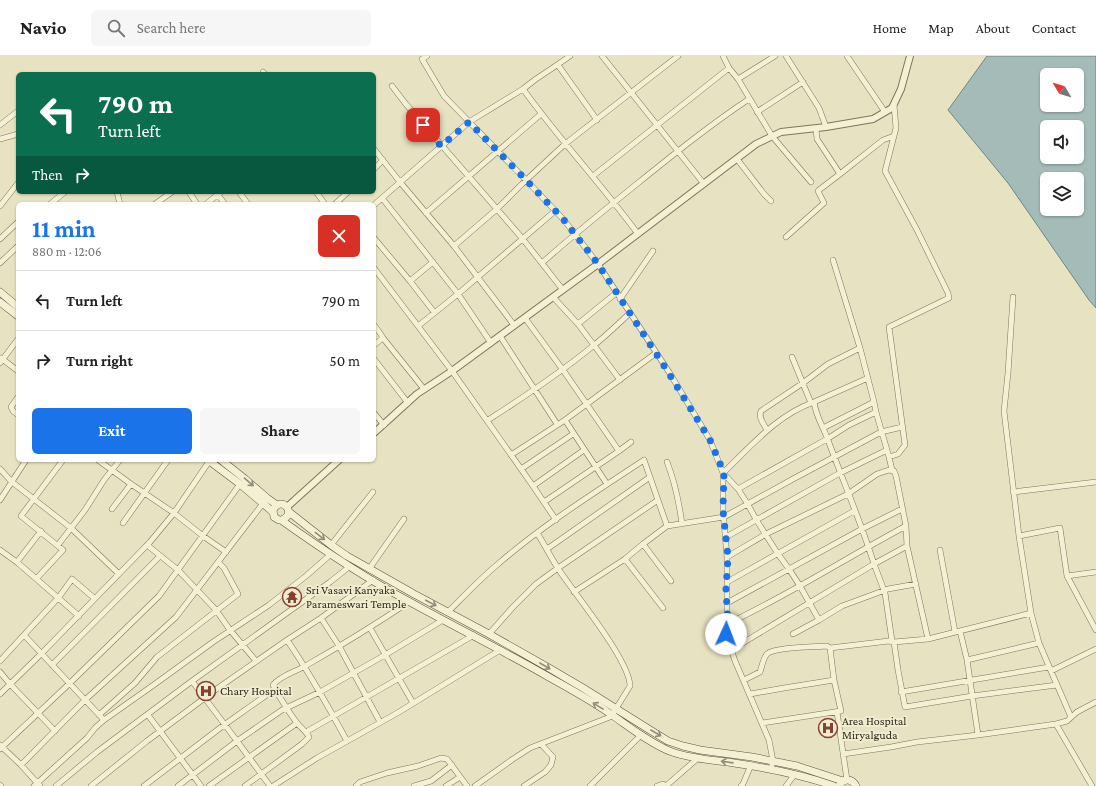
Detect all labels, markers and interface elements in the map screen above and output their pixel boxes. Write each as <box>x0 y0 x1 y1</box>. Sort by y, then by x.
search box <box>91 10 371 46</box>
text: Navio <box>20 17 67 38</box>
icon: search <box>105 17 127 39</box>
text: Search here <box>137 20 206 36</box>
text: Home <box>873 20 906 36</box>
text: Map <box>928 20 954 36</box>
text: About <box>976 20 1010 36</box>
text: Contact <box>1032 20 1076 36</box>
north arrow <box>1040 68 1084 112</box>
map controls <box>1040 68 1084 216</box>
icon: left <box>32 88 84 140</box>
text: 790 m <box>98 88 173 119</box>
pin <box>406 108 440 142</box>
icon: arrive <box>412 114 434 136</box>
button: sound <box>1040 120 1084 164</box>
text: Turn left <box>98 121 161 141</box>
icon: right <box>71 164 93 186</box>
text: Then <box>32 167 63 183</box>
button: layers <box>1040 172 1084 216</box>
text: 11 min <box>32 215 96 242</box>
button: close <box>318 215 360 257</box>
text: 880 m · 12:06 <box>32 244 102 259</box>
icon: left <box>32 290 54 312</box>
text: Turn left <box>66 293 122 309</box>
text: 790 m <box>322 293 360 309</box>
icon: right <box>32 350 54 372</box>
text: Turn right <box>66 353 133 369</box>
text: 50 m <box>330 353 360 369</box>
button: Exit <box>32 408 192 454</box>
button: Share <box>200 408 360 454</box>
one-way arrow <box>244 478 254 487</box>
one-way arrow <box>314 532 325 540</box>
place label: Sri Vasavi Kanyaka Parameswari Temple <box>306 583 406 611</box>
temple icon: Sri Vasavi Kanyaka Parameswari Temple <box>281 586 303 608</box>
one-way arrow <box>424 600 436 608</box>
position arrow <box>705 613 747 655</box>
one-way arrow <box>539 662 551 670</box>
hospital icon: Chary Hospital <box>195 680 217 702</box>
place label: Chary Hospital <box>220 684 292 698</box>
one-way arrow <box>592 701 604 709</box>
place label: Area Hospital Miryalguda <box>842 714 907 742</box>
hospital icon: Area Hospital Miryalguda <box>817 717 839 739</box>
one-way arrow <box>650 730 662 738</box>
one-way arrow <box>721 758 734 766</box>

